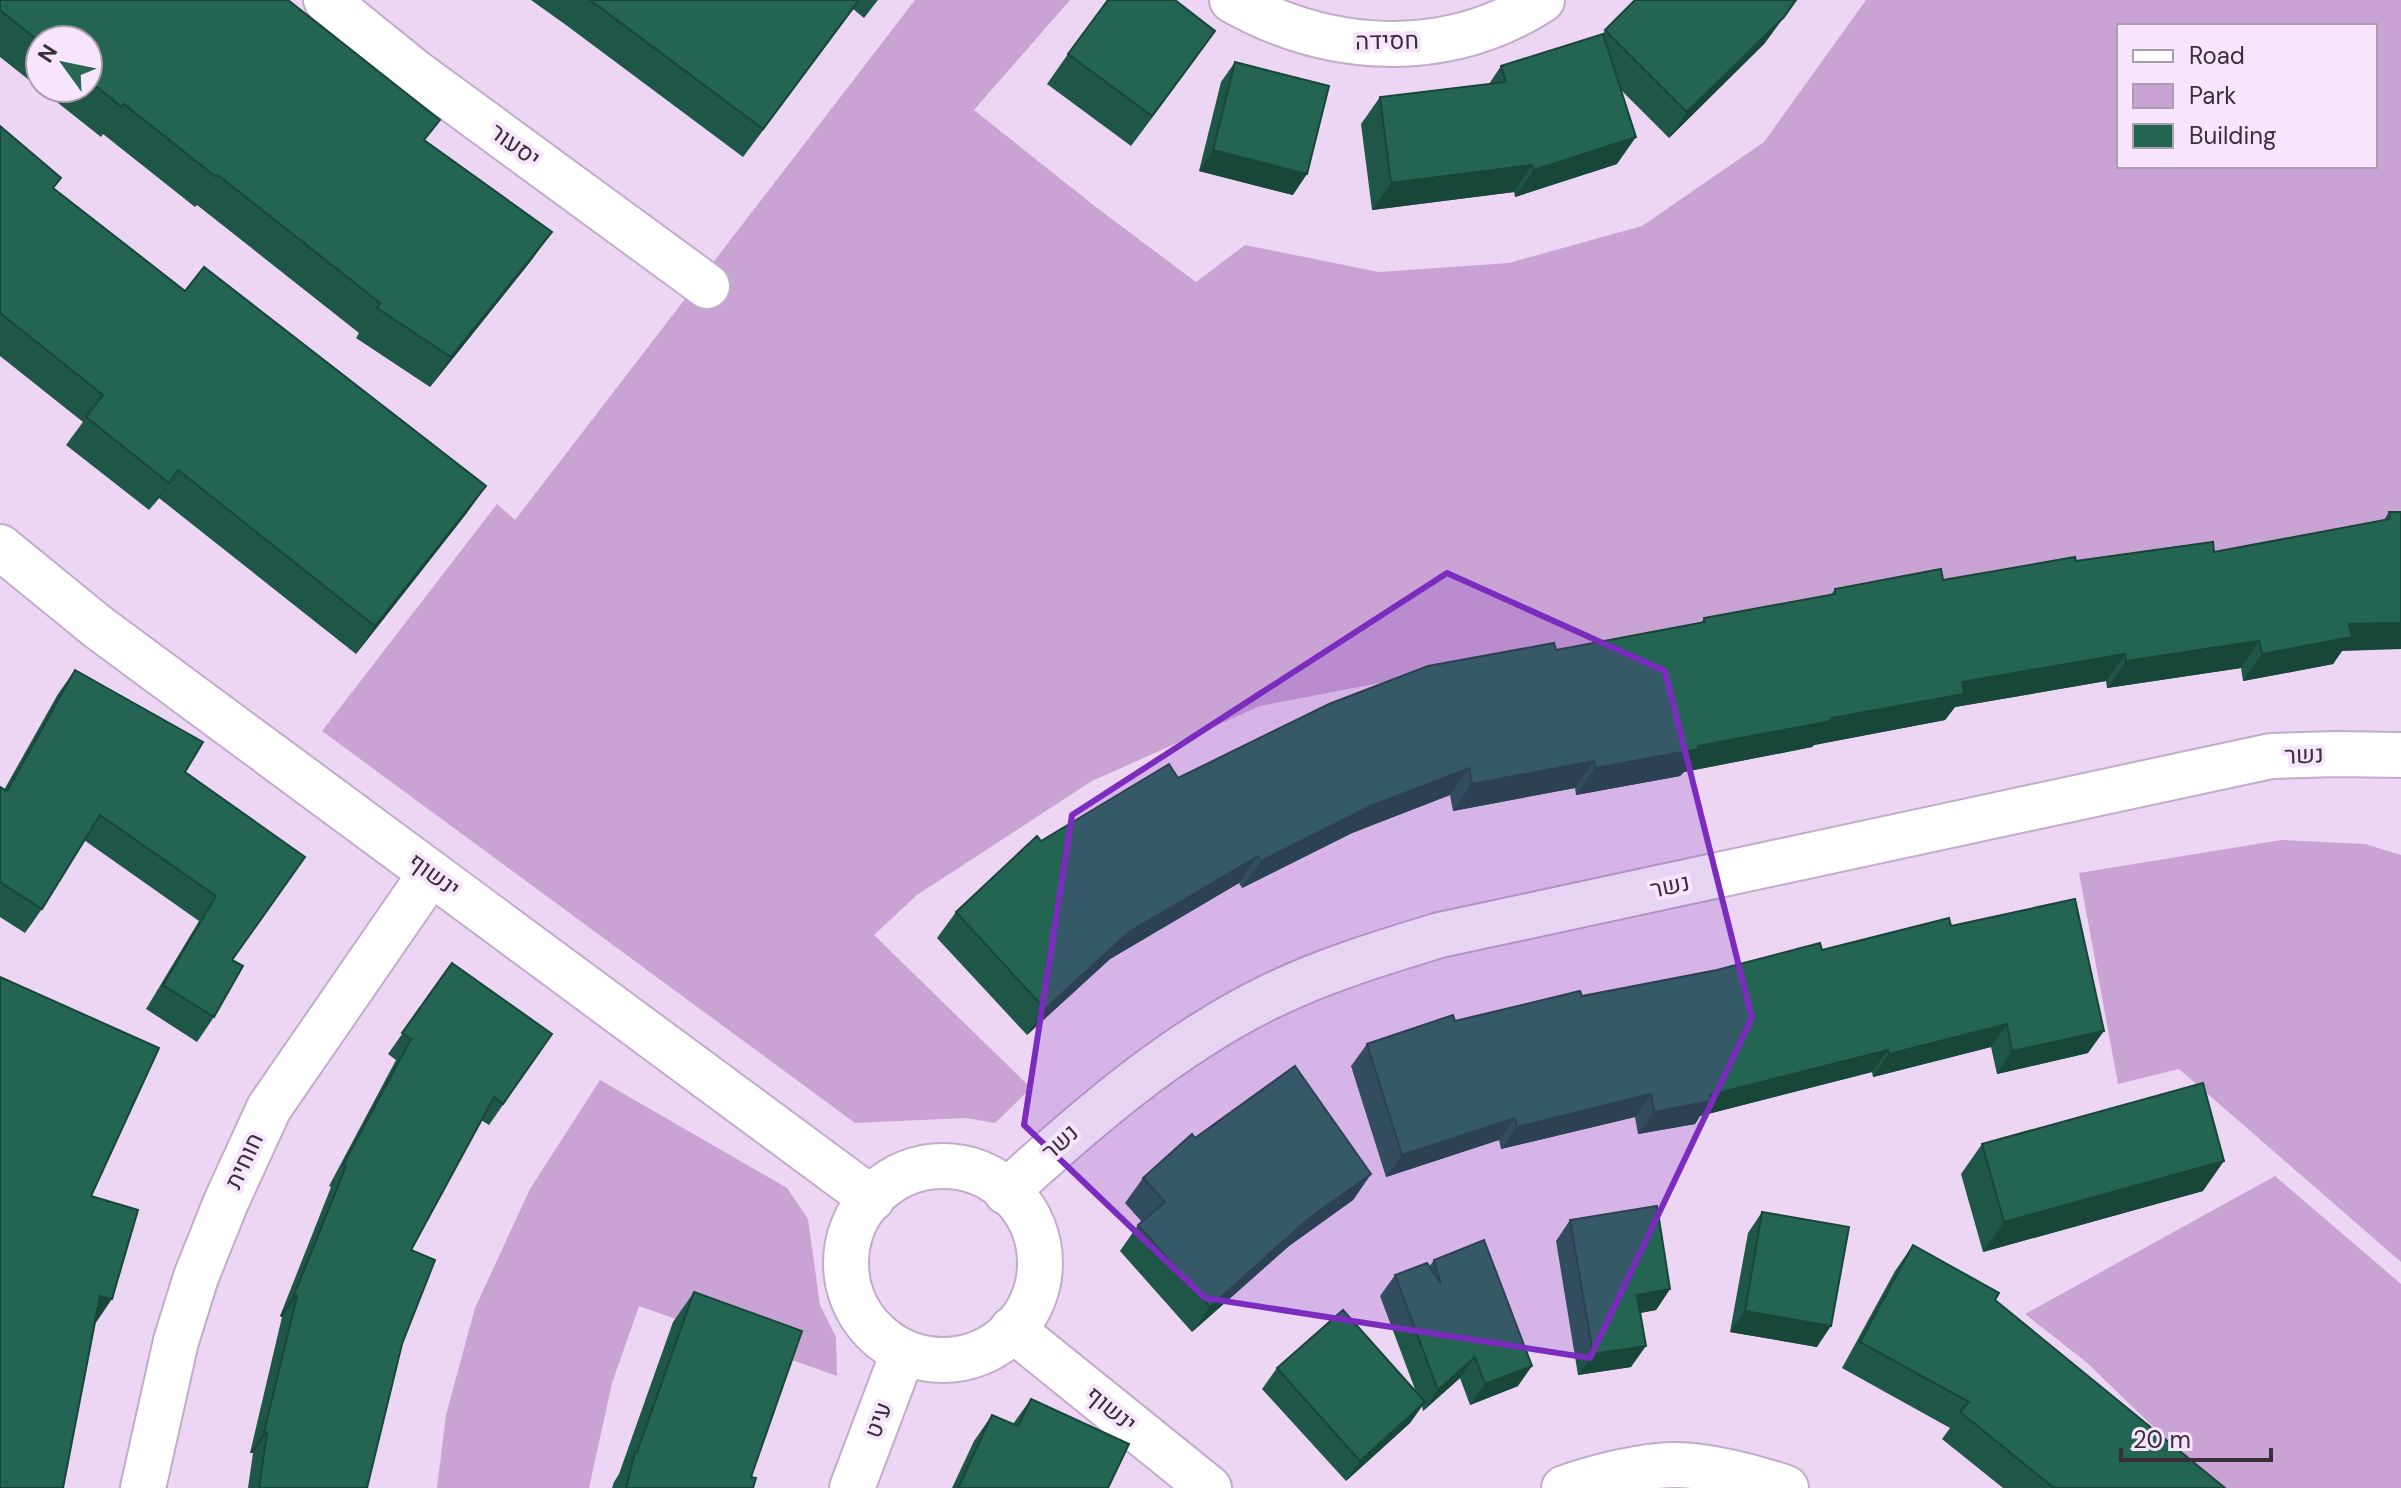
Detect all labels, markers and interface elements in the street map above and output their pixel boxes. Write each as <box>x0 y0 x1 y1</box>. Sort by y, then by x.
north arrow <box>24 24 104 104</box>
street label: חסידה <box>1355 24 1419 57</box>
legend <box>2117 24 2377 168</box>
text: N <box>31 39 64 68</box>
text: Road <box>2189 40 2245 71</box>
text: Park <box>2189 80 2236 111</box>
street label: יסעור <box>484 116 547 173</box>
text: Building <box>2189 120 2276 151</box>
street label: נשר <box>2284 738 2324 771</box>
street label: ינשוף <box>402 846 466 904</box>
street label: נשר <box>1647 866 1692 905</box>
street label: נשר <box>1035 1117 1085 1166</box>
street label: חוחית <box>217 1128 270 1194</box>
street label: ינשוף <box>1080 1379 1143 1438</box>
street label: עיט <box>857 1397 898 1442</box>
scale bar <box>2121 1412 2271 1462</box>
text: 20 m <box>2133 1424 2191 1455</box>

